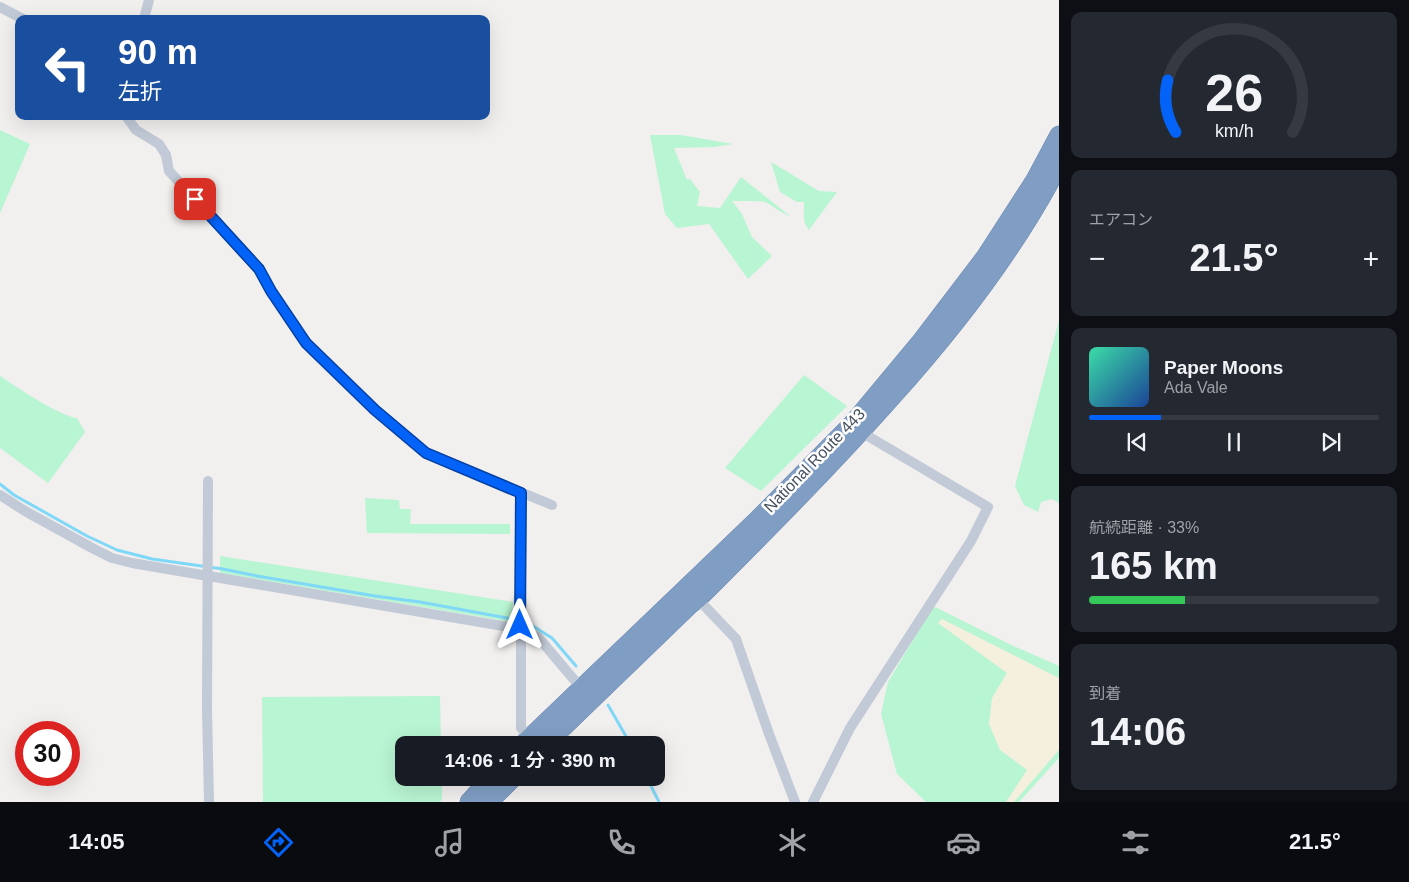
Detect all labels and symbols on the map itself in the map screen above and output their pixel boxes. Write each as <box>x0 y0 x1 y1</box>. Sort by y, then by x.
pin <box>174 178 216 220</box>
street label: National Route 443 <box>761 405 868 516</box>
position arrow <box>493 598 545 650</box>
speed limit sign: 30 <box>15 721 80 786</box>

